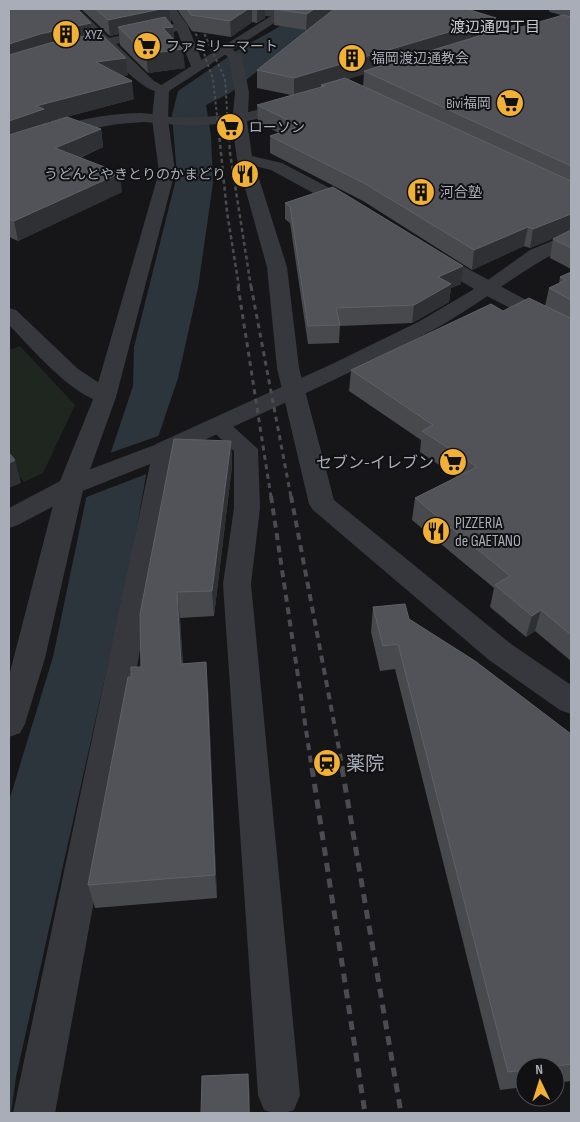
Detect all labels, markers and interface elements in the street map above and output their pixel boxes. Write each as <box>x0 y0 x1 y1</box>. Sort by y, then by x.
district label: 渡辺通四丁目 <box>450 18 540 37</box>
building icon: XYZ <box>51 19 81 49</box>
place label: XYZ <box>84 26 103 43</box>
supermarket icon: ファミリーマート <box>132 31 162 61</box>
place label: ファミリーマート <box>166 38 278 55</box>
building icon: 福岡渡辺通教会 <box>337 43 367 73</box>
place label: 福岡渡辺通教会 <box>371 50 469 67</box>
supermarket icon: Bivi福岡 <box>495 88 525 118</box>
place label: Bivi福岡 <box>446 95 491 112</box>
supermarket icon: ローソン <box>215 112 245 142</box>
place label: ローソン <box>249 119 305 136</box>
restaurant icon: うどんとやきとりのかまどり <box>230 159 260 189</box>
place label: うどんとやきとりのかまどり <box>44 166 226 183</box>
building icon: 河合塾 <box>406 177 436 207</box>
place label: 河合塾 <box>440 184 482 201</box>
supermarket icon: セブン-イレブン <box>438 447 468 477</box>
place label: セブン-イレブン <box>316 454 434 473</box>
place label: PIZZERIA de GAETANO <box>455 514 521 551</box>
restaurant icon: PIZZERIA de GAETANO <box>421 516 451 546</box>
station icon: 薬院 <box>312 748 342 778</box>
place label: 薬院 <box>346 753 384 776</box>
north arrow <box>515 1057 565 1107</box>
text: N <box>535 1061 543 1078</box>

